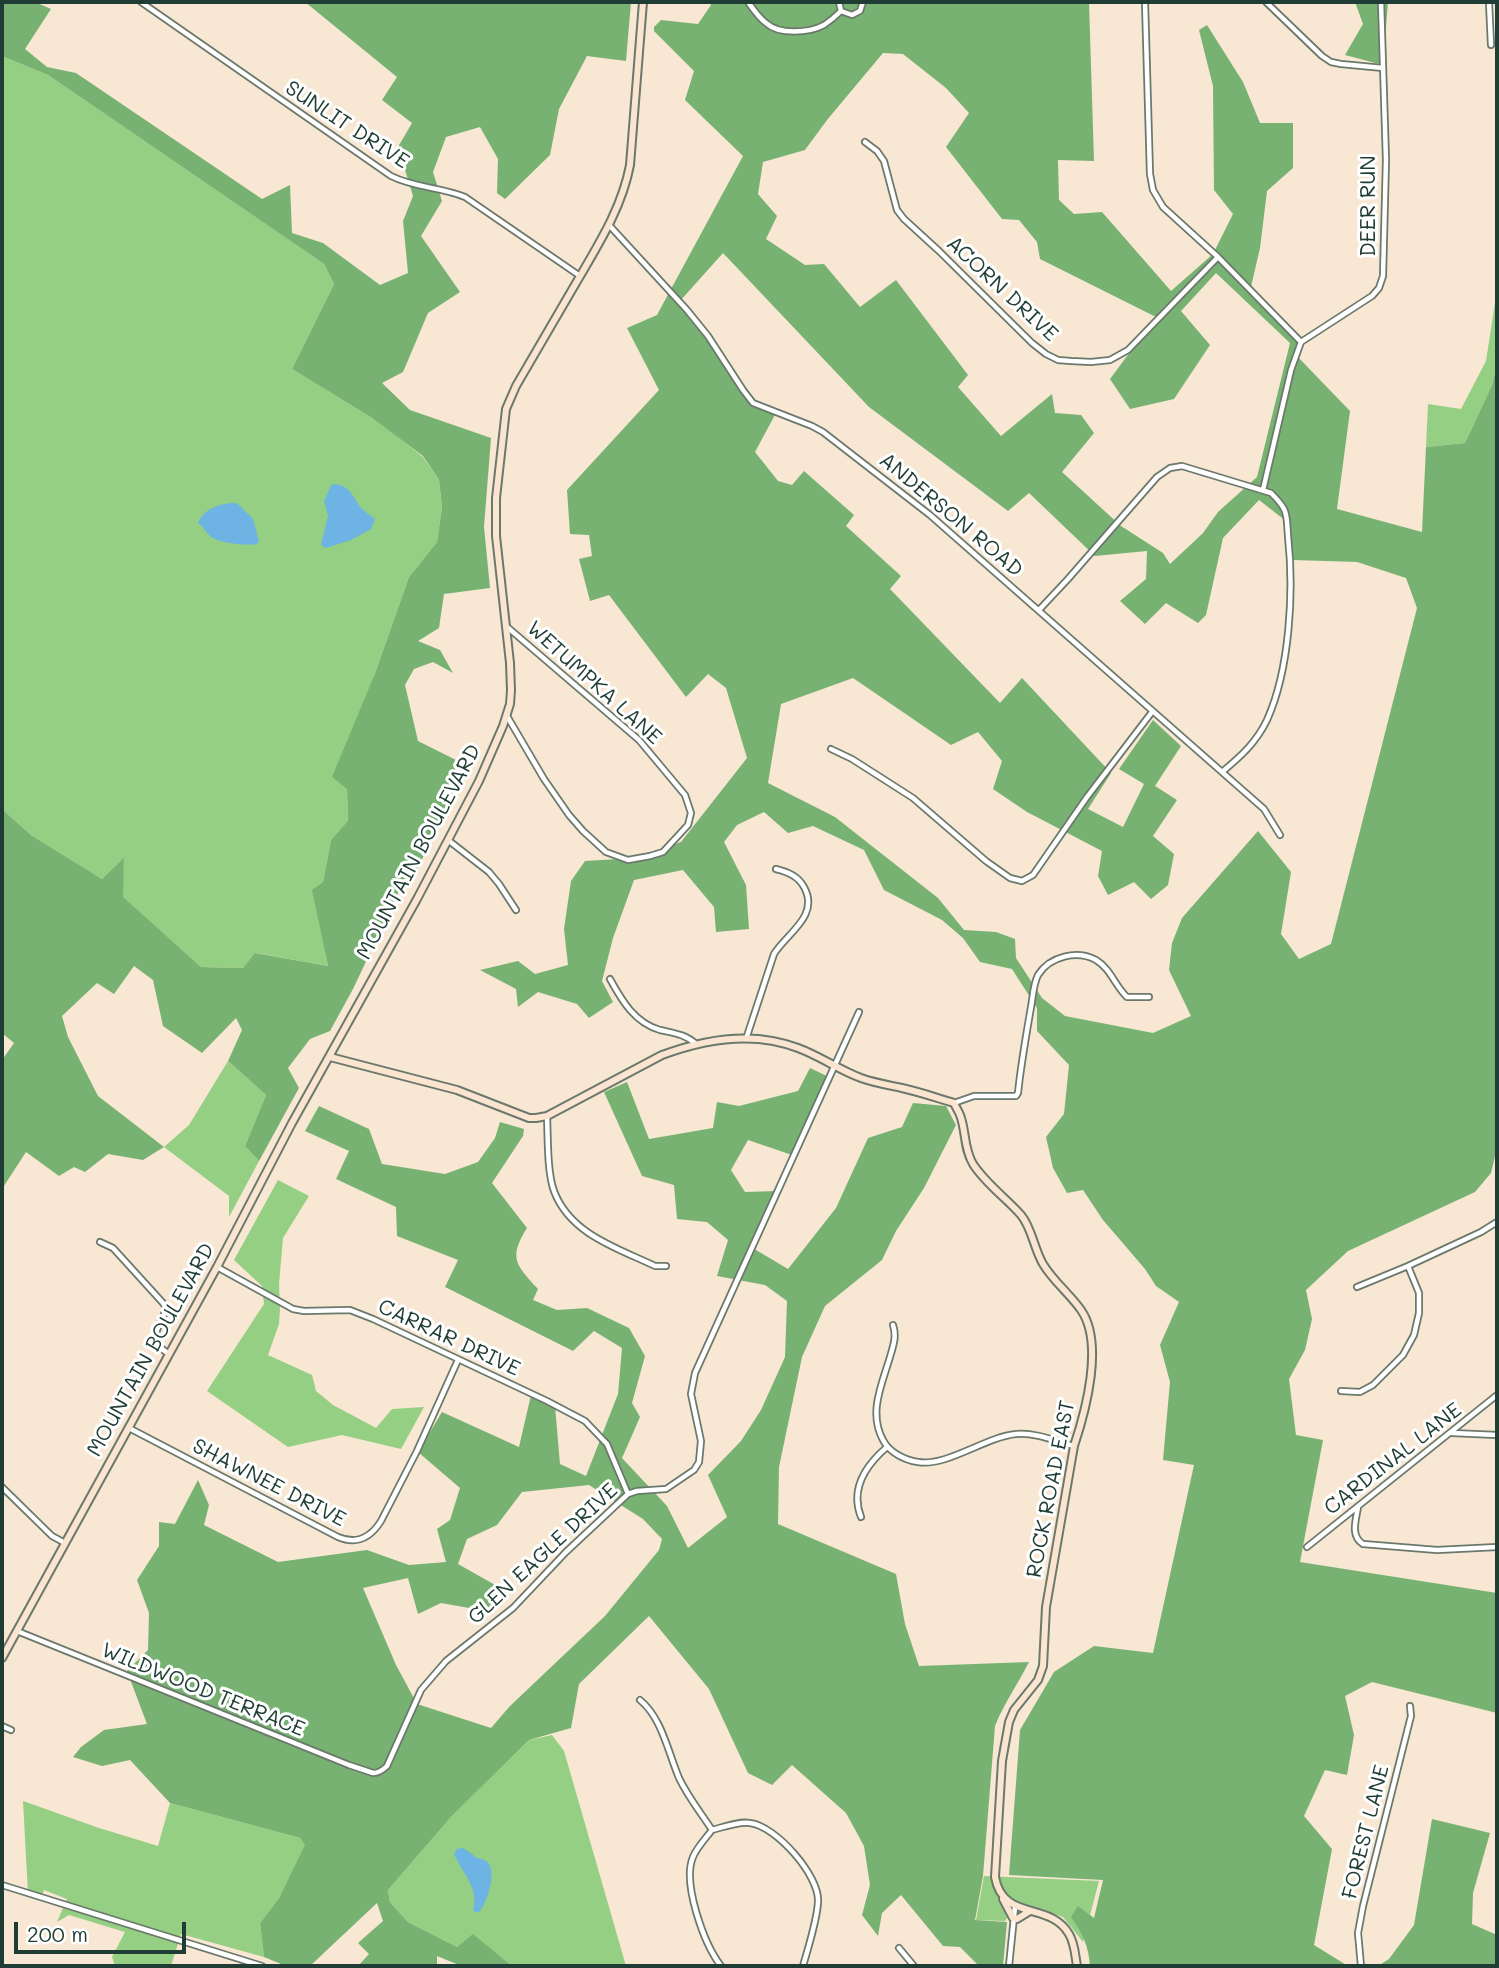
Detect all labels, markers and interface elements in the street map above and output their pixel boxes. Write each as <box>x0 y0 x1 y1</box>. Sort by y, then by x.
street label: SUNLIT DRIVE <box>280 76 414 174</box>
street label: DEER RUN <box>1356 155 1382 257</box>
street label: ACORN DRIVE <box>941 231 1063 347</box>
street label: ANDERSON ROAD <box>874 448 1028 582</box>
street label: WETUMPKA LANE <box>521 616 667 750</box>
street label: MOUNTAIN BOULEVARD <box>352 740 486 964</box>
street label: MOUNTAIN BOULEVARD <box>82 1239 220 1461</box>
street label: CARRAR DRIVE <box>374 1294 524 1382</box>
street label: ROCK ROAD EAST <box>1021 1398 1081 1580</box>
street label: CARDINAL LANE <box>1319 1398 1467 1520</box>
street label: SHAWNEE DRIVE <box>188 1433 350 1533</box>
street label: GLEN EAGLE DRIVE <box>463 1478 623 1630</box>
street label: WILDWOOD TERRACE <box>98 1638 308 1742</box>
street label: FOREST LANE <box>1337 1762 1395 1902</box>
scale bar <box>18 1909 189 1953</box>
text: 200 m <box>27 1920 88 1947</box>

